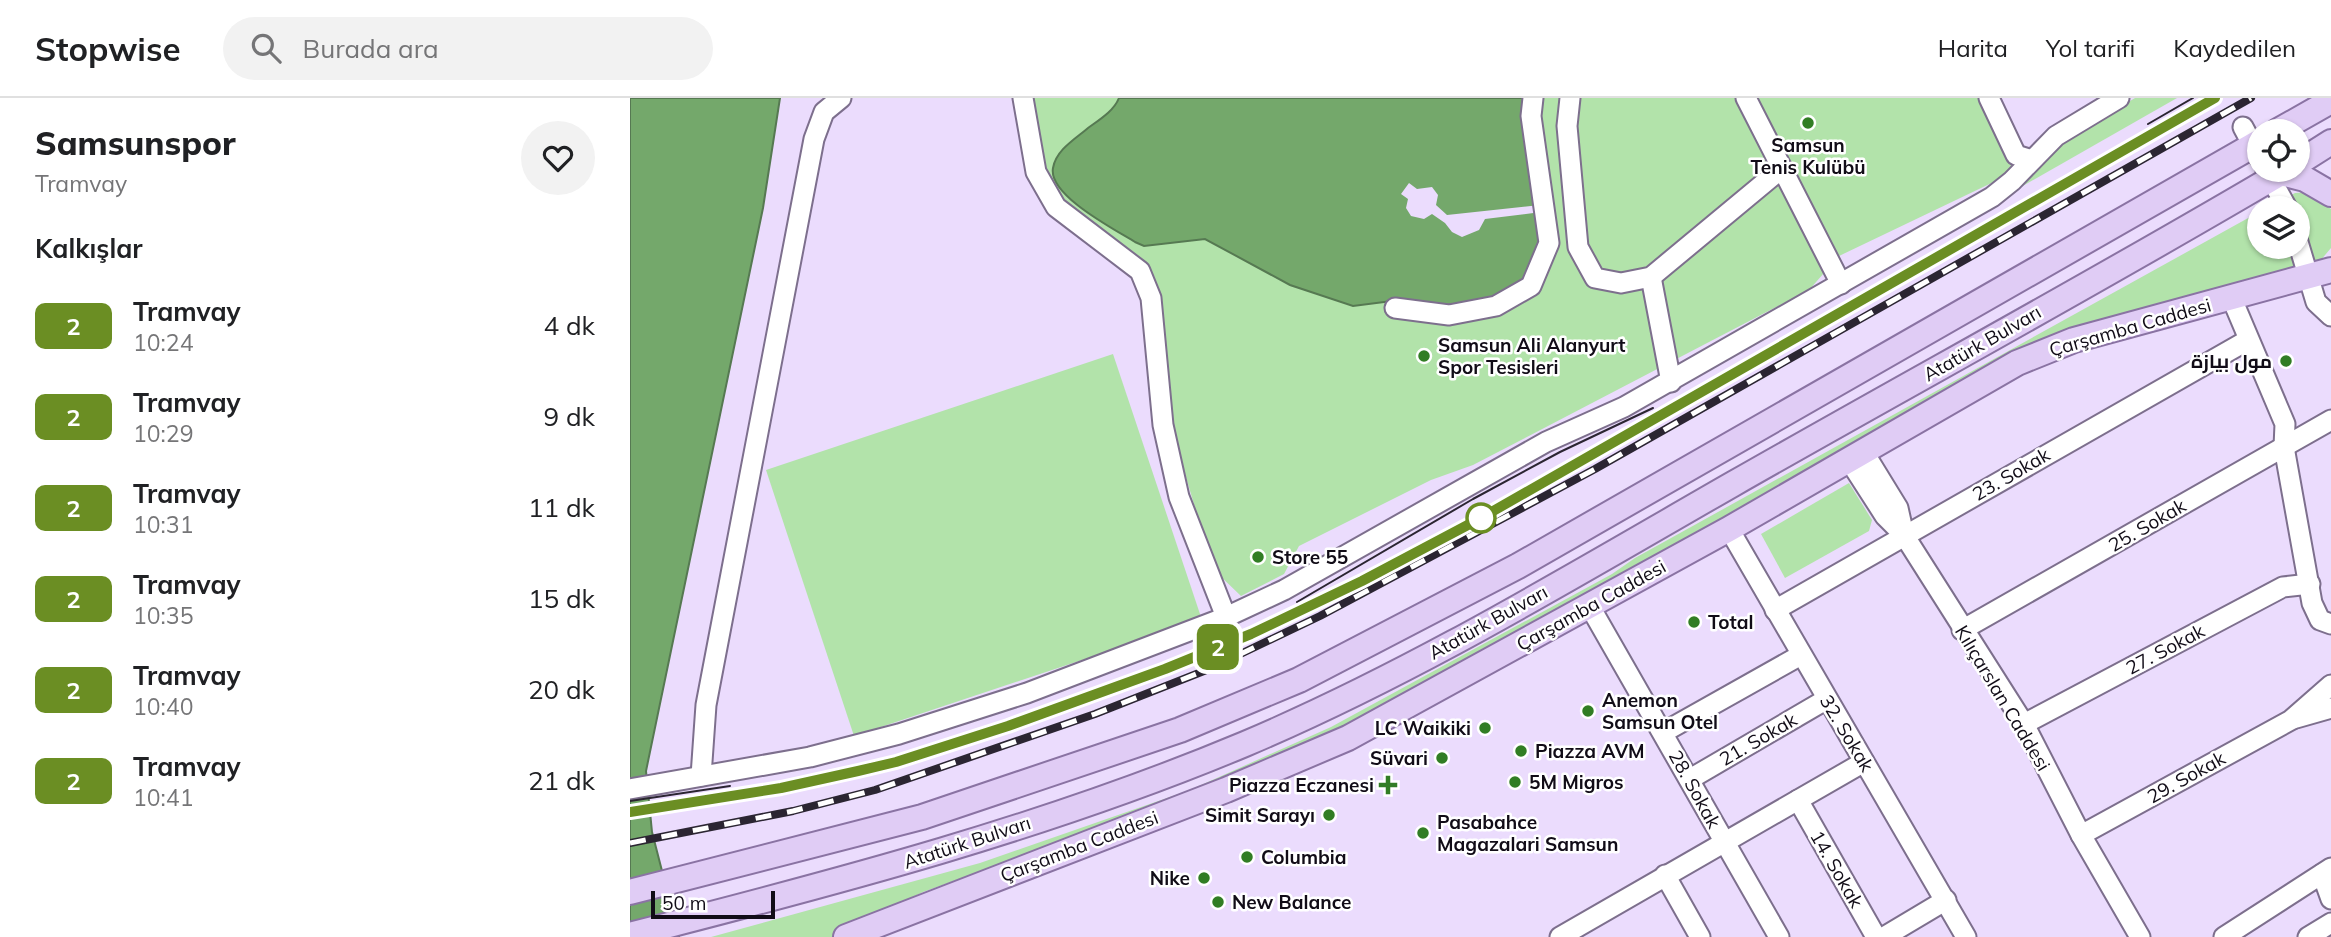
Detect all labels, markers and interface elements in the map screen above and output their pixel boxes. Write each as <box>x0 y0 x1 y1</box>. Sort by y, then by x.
search box <box>223 17 713 80</box>
text: Stopwise <box>35 28 181 69</box>
icon: search <box>247 29 285 67</box>
text: Burada ara <box>303 32 439 65</box>
text: Harita <box>1938 33 2008 63</box>
text: Yol tarifi <box>2046 33 2135 63</box>
text: Kaydedilen <box>2173 33 2296 63</box>
marker: Samsun Tenis Kulübü <box>1800 115 1816 131</box>
map controls <box>2247 119 2310 259</box>
button: locate <box>2247 119 2310 182</box>
button: heart <box>521 121 595 195</box>
text: Samsunspor <box>35 122 236 163</box>
place label: Samsun Tenis Kulübü <box>1750 133 1866 179</box>
text: Tramvay <box>35 169 127 198</box>
button: layers <box>2247 196 2310 259</box>
text: Kalkışlar <box>35 232 143 265</box>
street label: Çarşamba Caddesi <box>2046 292 2214 362</box>
text: Tramvay <box>133 295 241 328</box>
street label: Atatürk Bulvarı <box>1919 300 2045 386</box>
text: 4 dk <box>544 309 595 342</box>
text: 2 <box>66 311 81 341</box>
text: 10:24 <box>133 328 193 357</box>
place label: Samsun Ali Alanyurt Spor Tesisleri <box>1438 333 1625 379</box>
marker: Samsun Ali Alanyurt Spor Tesisleri <box>1416 348 1432 364</box>
place label: مول بيازة <box>2191 349 2272 374</box>
marker: مول بيازة <box>2278 353 2294 369</box>
text: Tramvay <box>133 386 241 419</box>
text: 9 dk <box>544 400 595 433</box>
text: 2 <box>66 402 81 432</box>
text: 10:29 <box>133 419 193 448</box>
street label: 23. Sokak <box>1968 442 2054 506</box>
text: Tramvay <box>133 477 241 510</box>
text: 11 dk <box>528 491 595 524</box>
text: 2 <box>66 493 81 523</box>
street label: 25. Sokak <box>2104 493 2190 557</box>
unlabelled marker <box>1466 503 1496 533</box>
text: 10:31 <box>133 510 193 539</box>
place label: Store 55 <box>1272 545 1348 569</box>
marker: Store 55 <box>1250 549 1266 565</box>
street label: Çarşamba Caddesi <box>1512 554 1670 656</box>
text: Tramvay <box>133 568 241 601</box>
street label: Atatürk Bulvarı <box>1424 579 1552 665</box>
text: 15 dk <box>528 582 595 615</box>
text: 2 <box>66 584 81 614</box>
text: 10:35 <box>133 601 193 630</box>
place label: Total <box>1708 610 1753 634</box>
marker: Total <box>1686 614 1702 630</box>
street label: 27. Sokak <box>2122 618 2209 680</box>
street label: Kılıçarslan Caddesi <box>1950 621 2056 775</box>
line badge: 2 <box>1195 624 1241 670</box>
text: 2 <box>1211 632 1225 662</box>
text: Tramvay <box>133 659 241 692</box>
text: 20 dk <box>528 673 595 706</box>
text: 2 <box>66 675 81 705</box>
place label: Anemon Samsun Otel <box>1602 688 1718 734</box>
street label: 32. Sokak <box>1815 690 1879 776</box>
text: 10:40 <box>133 692 193 721</box>
marker: Anemon Samsun Otel <box>1580 703 1596 719</box>
street label: 21. Sokak <box>1715 707 1801 771</box>
place label: LC Waikiki <box>1375 716 1471 740</box>
marker: LC Waikiki <box>1477 720 1493 736</box>
place label: Piazza AVM <box>1535 739 1645 763</box>
marker: Piazza AVM <box>1513 743 1529 759</box>
place label: Süvari <box>1370 746 1428 770</box>
street label: 28. Sokak <box>1664 746 1726 832</box>
street label: 29. Sokak <box>2143 746 2229 808</box>
text: Tramvay <box>133 750 241 783</box>
marker: Süvari <box>1434 750 1450 766</box>
text: 21 dk <box>528 764 595 797</box>
text: 2 <box>66 766 81 796</box>
place label: 5M Migros <box>1529 770 1624 794</box>
place label: Piazza Eczanesi <box>1229 773 1374 797</box>
marker: 5M Migros <box>1507 774 1523 790</box>
marker: Piazza Eczanesi <box>1380 777 1396 793</box>
text: 10:41 <box>133 783 193 812</box>
place label: Simit Sarayı <box>1205 803 1315 827</box>
street label: Çarşamba Caddesi <box>997 805 1161 887</box>
marker: Simit Sarayı <box>1321 807 1337 823</box>
street label: Atatürk Bulvarı <box>900 810 1034 874</box>
place label: Pasabahce Magazalari Samsun <box>1437 810 1618 856</box>
marker: Pasabahce Magazalari Samsun <box>1415 825 1431 841</box>
street label: 14. Sokak <box>1805 826 1869 912</box>
place label: Columbia <box>1261 845 1346 869</box>
marker: Columbia <box>1239 849 1255 865</box>
place label: Nike <box>1150 866 1190 890</box>
marker: Nike <box>1196 870 1212 886</box>
scale bar <box>651 888 775 920</box>
place label: New Balance <box>1232 890 1351 914</box>
text: 50 m <box>662 891 706 915</box>
marker: New Balance <box>1210 894 1226 910</box>

